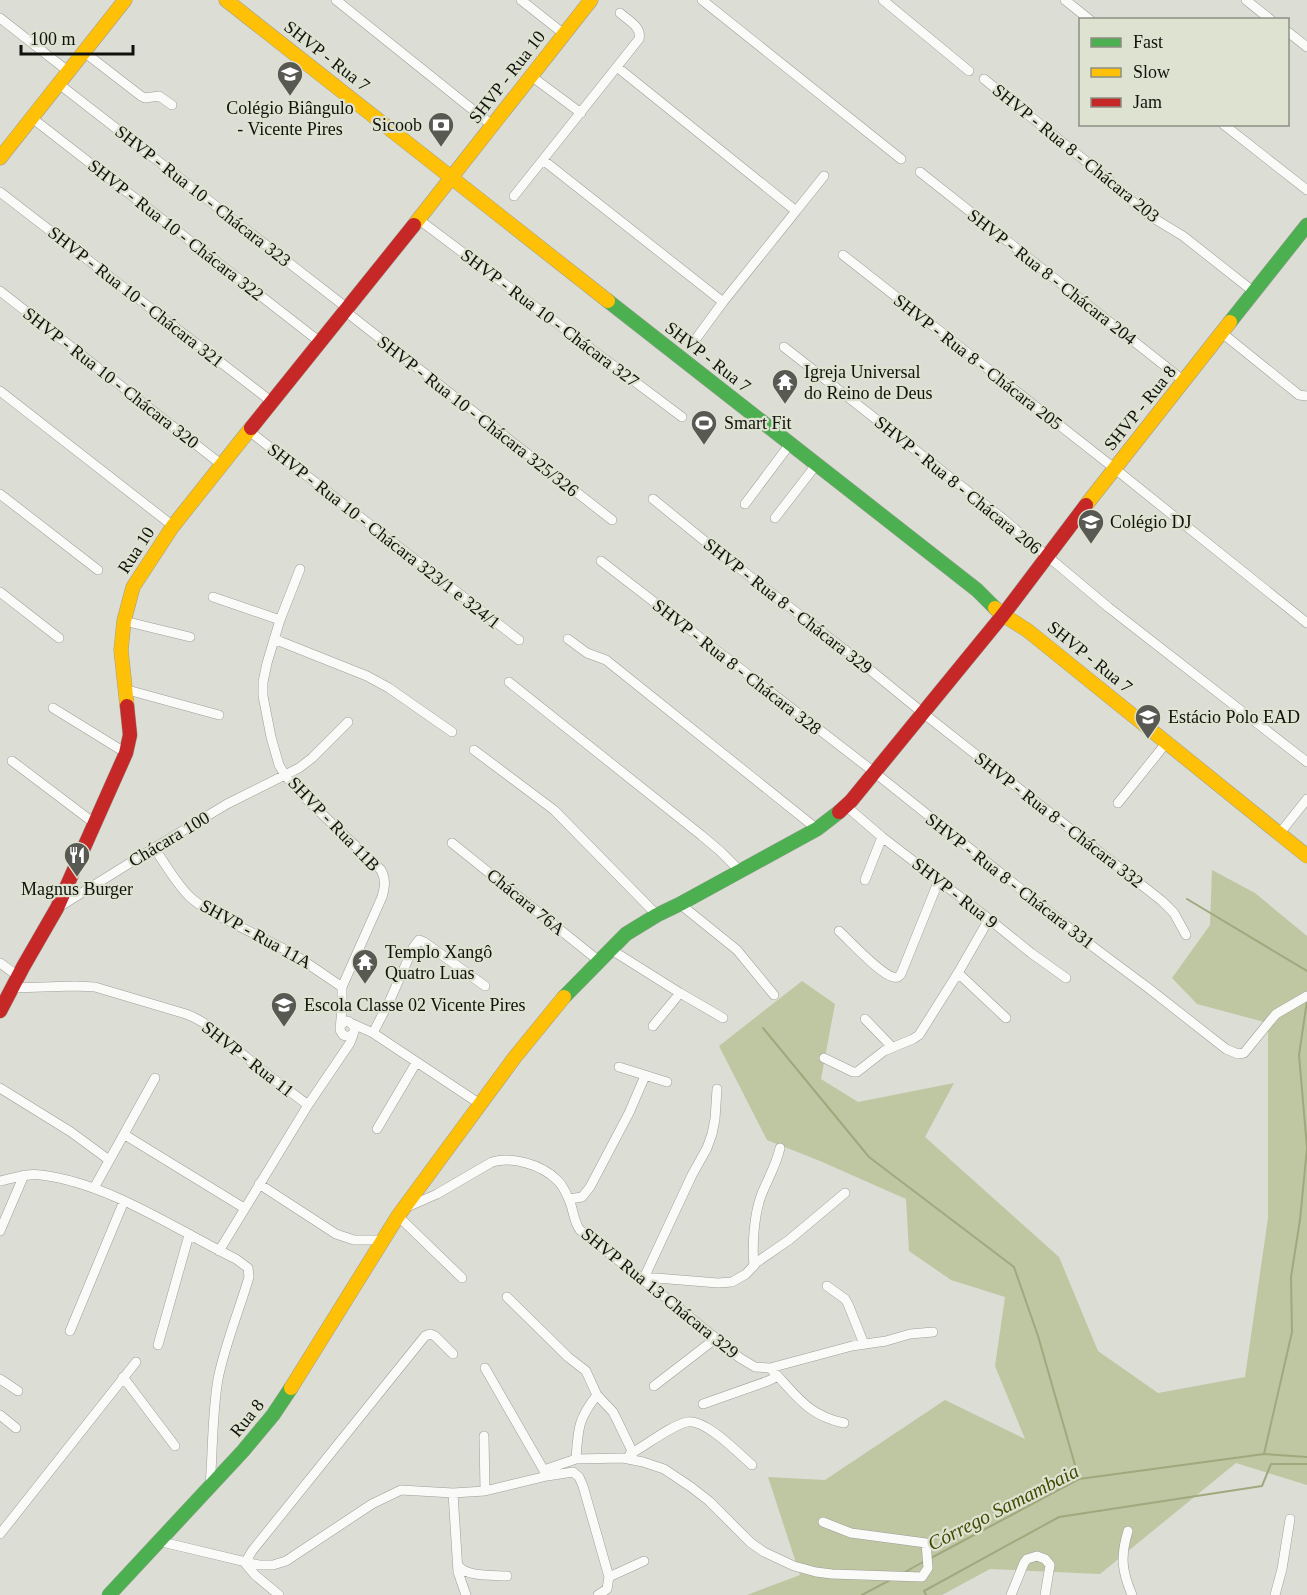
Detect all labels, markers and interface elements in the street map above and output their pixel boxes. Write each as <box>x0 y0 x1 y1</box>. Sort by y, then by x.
street label: SHVP - Rua 7 <box>280 16 374 96</box>
scale bar <box>21 18 134 56</box>
legend <box>1079 18 1289 126</box>
street label: SHVP - Rua 10 <box>465 27 549 127</box>
text: 100 m <box>30 29 76 49</box>
text: Fast <box>1133 32 1163 52</box>
school or university icon: Colégio Biângulo - Vicente Pires <box>275 59 305 97</box>
text: Slow <box>1133 62 1170 82</box>
street label: SHVP - Rua 8 - Chácara 203 <box>989 80 1163 226</box>
text: Jam <box>1133 92 1162 112</box>
place label: Colégio Biângulo - Vicente Pires <box>226 98 354 139</box>
bank icon: Sicoob <box>426 110 456 148</box>
place label: Sicoob <box>372 115 422 135</box>
street label: SHVP - Rua 10 - Chácara 323 <box>111 121 295 271</box>
street label: SHVP - Rua 10 - Chácara 322 <box>84 155 268 305</box>
street label: SHVP - Rua 8 - Chácara 204 <box>964 205 1140 349</box>
street label: SHVP - Rua 10 - Chácara 321 <box>44 222 228 372</box>
street label: SHVP - Rua 10 - Chácara 327 <box>457 245 643 391</box>
street label: SHVP - Rua 8 - Chácara 205 <box>890 290 1066 434</box>
street label: SHVP - Rua 10 - Chácara 320 <box>19 303 203 453</box>
street label: SHVP - Rua 7 <box>661 317 755 397</box>
street label: SHVP - Rua 10 - Chácara 325/326 <box>374 331 582 501</box>
place label: Igreja Universal do Reino de Deus <box>804 362 932 403</box>
street label: SHVP - Rua 8 <box>1100 362 1180 454</box>
temple icon: Igreja Universal do Reino de Deus <box>770 367 800 405</box>
sports icon: Smart Fit <box>689 408 719 446</box>
street label: SHVP - Rua 8 - Chácara 206 <box>871 412 1045 558</box>
place label: Smart Fit <box>724 413 792 433</box>
street label: SHVP - Rua 10 - Chácara 323/1 e 324/1 <box>264 439 504 633</box>
school or university icon: Colégio DJ <box>1076 507 1106 545</box>
place label: Colégio DJ <box>1110 512 1192 532</box>
street label: Rua 10 <box>114 523 158 577</box>
street label: SHVP - Rua 8 - Chácara 329 <box>700 534 876 678</box>
street label: SHVP - Rua 8 - Chácara 328 <box>649 595 825 739</box>
street label: SHVP - Rua 7 <box>1044 617 1136 697</box>
school or university icon: Estácio Polo EAD <box>1133 702 1163 740</box>
place label: Estácio Polo EAD <box>1168 707 1300 727</box>
street label: SHVP - Rua 8 - Chácara 332 <box>971 748 1147 892</box>
street label: SHVP - Rua 11B <box>284 773 384 875</box>
street label: Chácara 100 <box>125 807 213 871</box>
street label: SHVP - Rua 8 - Chácara 331 <box>922 809 1098 953</box>
restaurant icon: Magnus Burger <box>62 840 92 878</box>
street label: SHVP - Rua 9 <box>908 853 1002 933</box>
street label: Chácara 76A <box>483 865 569 939</box>
place label: Magnus Burger <box>21 879 133 899</box>
street label: SHVP - Rua 11A <box>197 895 315 973</box>
place label: Templo Xangô Quatro Luas <box>385 942 492 983</box>
temple icon: Templo Xangô Quatro Luas <box>350 947 380 985</box>
school or university icon: Escola Classe 02 Vicente Pires <box>269 990 299 1028</box>
place label: Escola Classe 02 Vicente Pires <box>304 995 526 1015</box>
street label: SHVP - Rua 11 <box>198 1017 298 1101</box>
street label: SHVP Rua 13 Chácara 329 <box>577 1223 743 1363</box>
street label: Rua 8 <box>226 1395 268 1441</box>
water label: Córrego Samambaia <box>924 1459 1083 1555</box>

